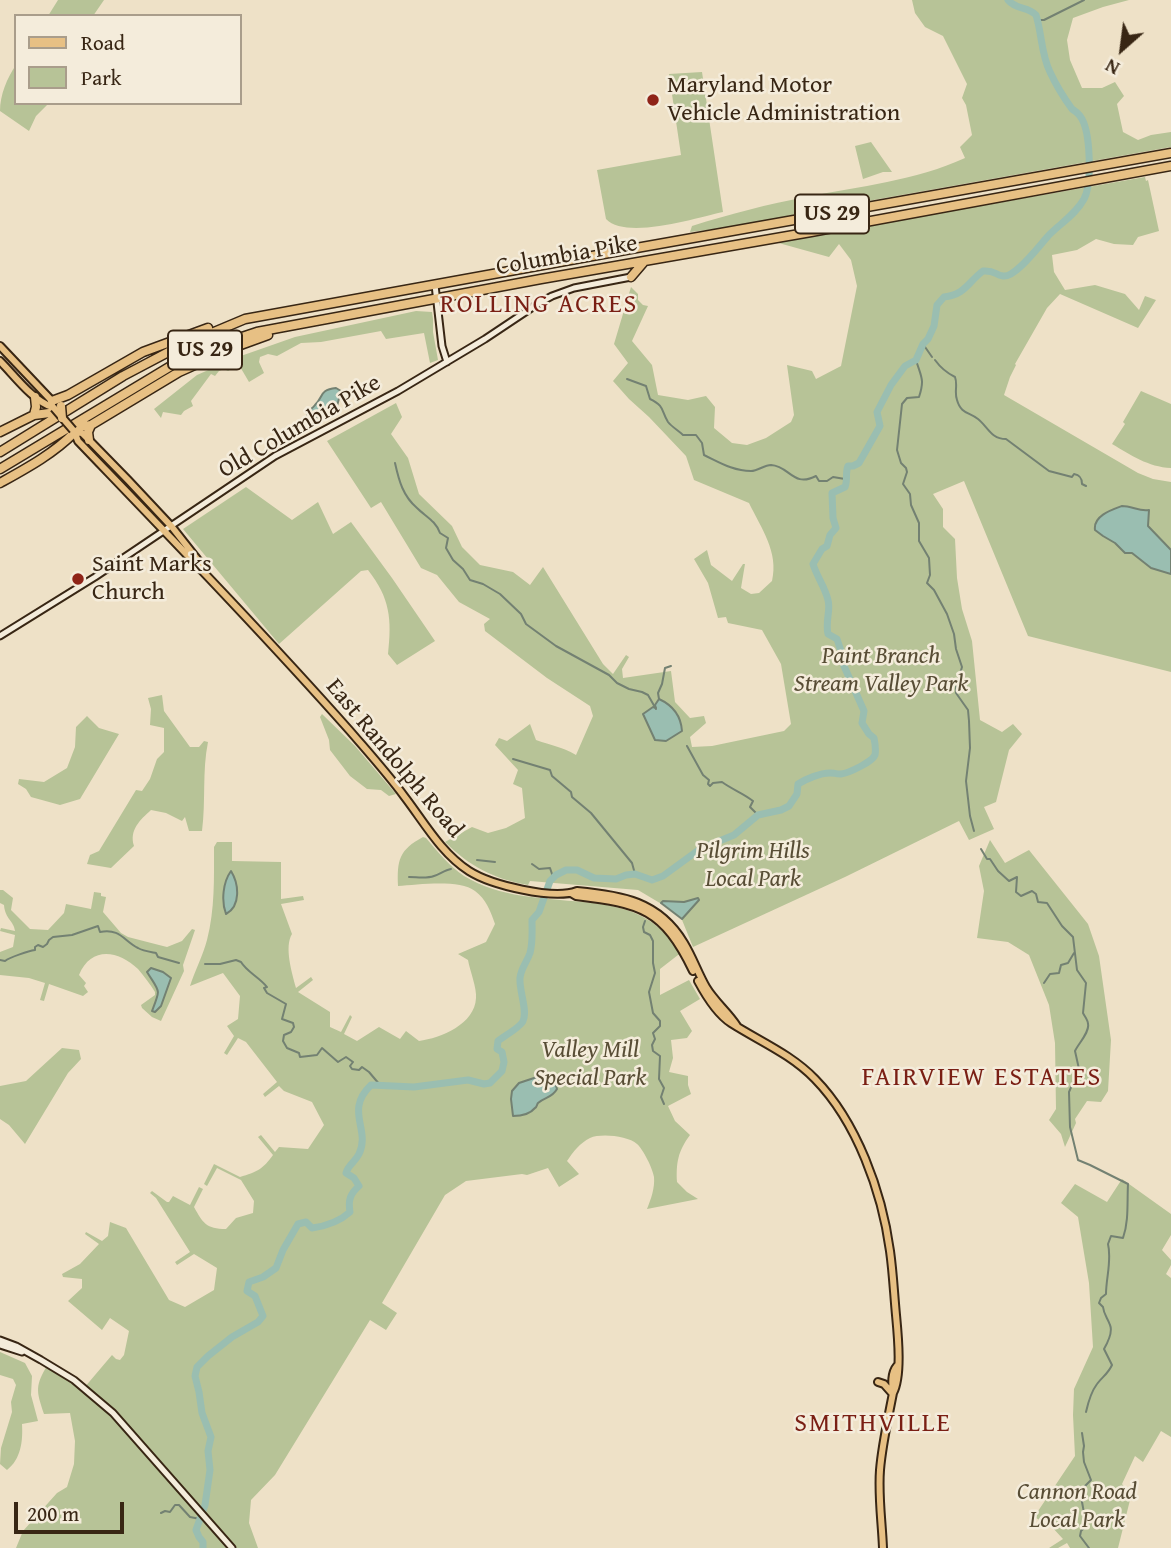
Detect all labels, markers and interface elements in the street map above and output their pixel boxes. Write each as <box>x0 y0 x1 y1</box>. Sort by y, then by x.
legend <box>14 14 242 105</box>
north arrow <box>1087 14 1157 84</box>
text: Road <box>81 27 125 58</box>
text: N <box>1100 52 1124 83</box>
text: Park <box>81 62 122 93</box>
place label: Maryland Motor Vehicle Administration <box>667 72 900 128</box>
marker: Maryland Motor Vehicle Administration <box>645 92 661 108</box>
road number: US 29 <box>795 195 869 234</box>
street label: Columbia Pike <box>494 229 640 283</box>
district label: ROLLING ACRES <box>441 289 637 321</box>
road number: US 29 <box>168 330 242 370</box>
street label: Old Columbia Pike <box>214 369 386 485</box>
place label: Saint Marks Church <box>92 551 212 607</box>
marker: Saint Marks Church <box>70 571 86 587</box>
park label: Paint Branch Stream Valley Park <box>794 643 968 699</box>
street label: East Randolph Road <box>319 673 469 845</box>
park label: Pilgrim Hills Local Park <box>696 838 810 894</box>
park label: Valley Mill Special Park <box>534 1037 646 1093</box>
district label: FAIRVIEW ESTATES <box>864 1062 1100 1094</box>
district label: SMITHVILLE <box>796 1408 950 1440</box>
park label: Cannon Road Local Park <box>1017 1479 1137 1535</box>
scale bar <box>18 1488 128 1532</box>
text: 200 m <box>27 1498 79 1529</box>

